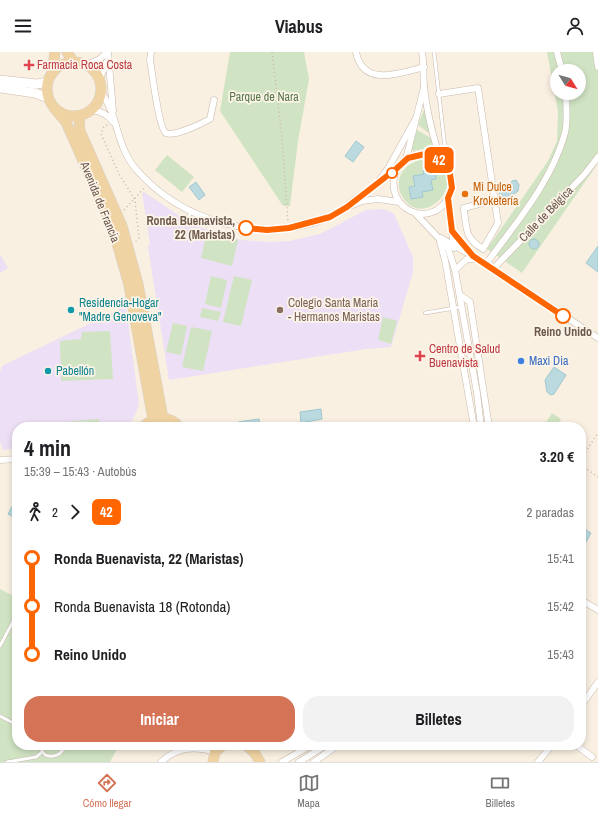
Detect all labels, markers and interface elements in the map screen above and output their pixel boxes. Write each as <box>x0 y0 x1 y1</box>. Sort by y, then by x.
text: Viabus <box>275 14 323 39</box>
icon: menu <box>12 15 34 37</box>
icon: person <box>564 15 586 37</box>
place label: Farmacia Roca Costa <box>37 57 133 73</box>
marker: Farmacia Roca Costa <box>24 60 34 70</box>
north arrow <box>550 64 586 100</box>
map controls <box>550 64 586 100</box>
park label: Parque de Nara <box>229 89 299 105</box>
line badge: 42 <box>421 147 457 173</box>
text: 42 <box>433 151 445 169</box>
street label: Avenida de Francia <box>76 158 124 245</box>
unlabelled marker <box>386 167 398 179</box>
place label: Mi Dulce Kroketería <box>473 179 519 209</box>
street label: Calle de Bélgica <box>515 182 577 245</box>
marker: Mi Dulce Kroketería <box>460 189 470 199</box>
place label: Ronda Buenavista, 22 (Maristas) <box>146 213 235 243</box>
marker: Ronda Buenavista, 22 (Maristas) <box>238 220 254 236</box>
place label: Residencia-Hogar "Madre Genoveva" <box>79 295 162 325</box>
place label: Colegio Santa María - Hermanos Maristas <box>288 295 380 325</box>
marker: Residencia-Hogar "Madre Genoveva" <box>66 305 76 315</box>
marker: Colegio Santa María - Hermanos Maristas <box>275 305 285 315</box>
marker: Reino Unido <box>555 308 571 324</box>
place label: Reino Unido <box>534 324 592 340</box>
place label: Centro de Salud Buenavista <box>429 341 500 371</box>
marker: Centro de Salud Buenavista <box>414 350 426 362</box>
place label: Maxi Dia <box>529 353 569 369</box>
marker: Maxi Dia <box>516 356 526 366</box>
place label: Pabellón <box>56 363 94 379</box>
marker: Pabellón <box>43 366 53 376</box>
text: 4 min <box>24 433 71 463</box>
text: 3.20 € <box>540 446 574 467</box>
text: 15:39 – 15:43 · Autobús <box>24 463 137 480</box>
icon: walk <box>24 501 46 523</box>
icon: forward <box>64 501 86 523</box>
text: 42 <box>100 503 113 521</box>
text: 2 <box>52 504 58 521</box>
text: 2 paradas <box>527 504 574 521</box>
text: Ronda Buenavista, 22 (Maristas) <box>54 548 243 569</box>
text: 15:41 <box>547 550 574 567</box>
text: Ronda Buenavista 18 (Rotonda) <box>54 596 230 617</box>
text: 15:42 <box>547 598 574 615</box>
text: Reino Unido <box>54 644 126 665</box>
text: 15:43 <box>547 646 574 663</box>
button: Iniciar <box>24 696 295 742</box>
button: Billetes <box>303 696 574 742</box>
tab: Cómo llegar <box>83 772 131 810</box>
tab: Mapa <box>297 772 320 810</box>
tab: Billetes <box>486 772 515 810</box>

